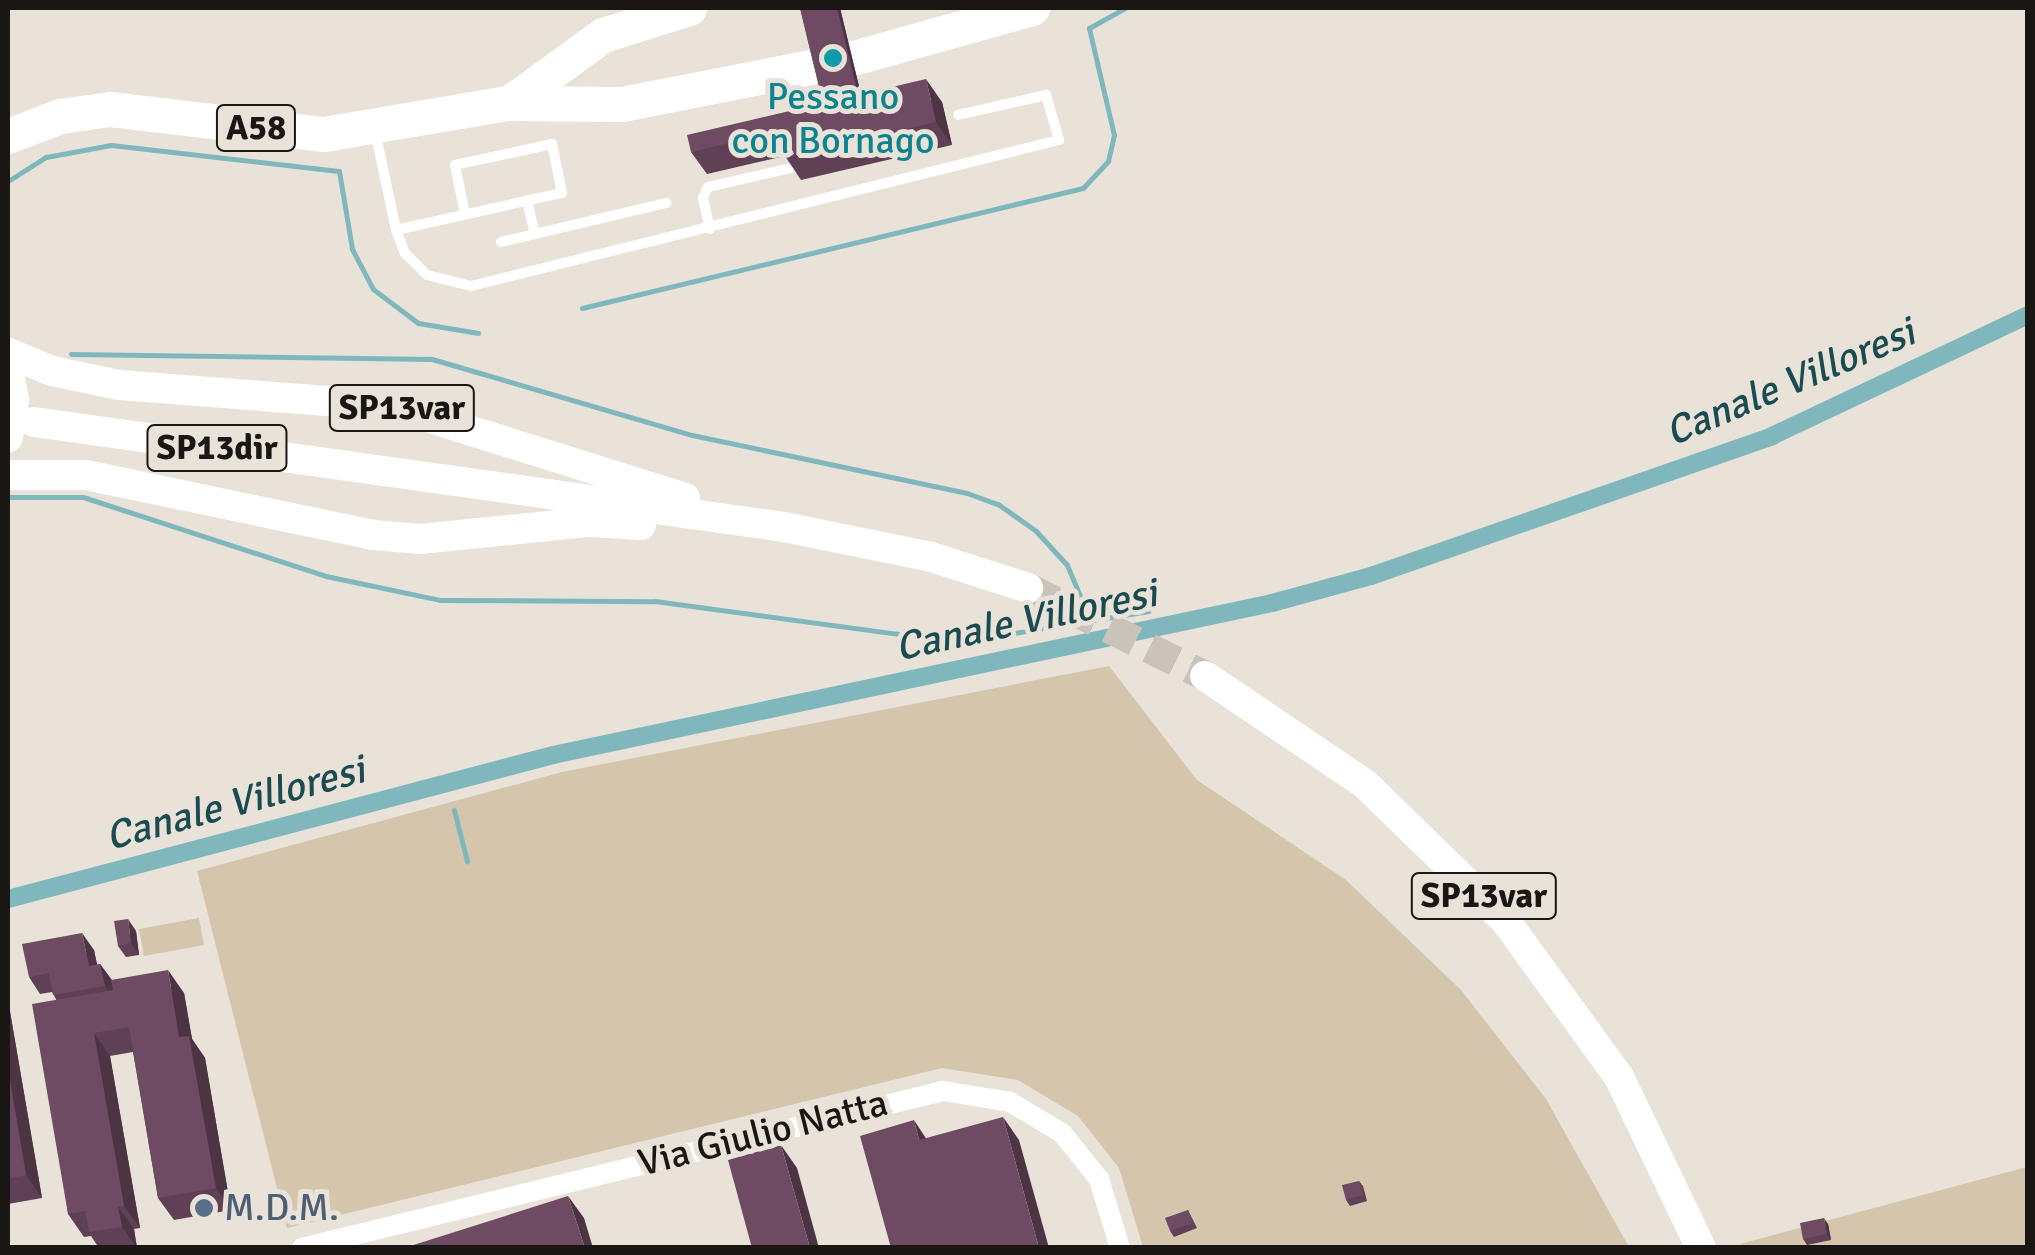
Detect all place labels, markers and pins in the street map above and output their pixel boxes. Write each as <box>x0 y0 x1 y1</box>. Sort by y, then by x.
marker: Pessano con Bornago <box>822 47 844 69</box>
place label: Pessano con Bornago <box>732 74 934 163</box>
place label: M.D.M. <box>224 1185 339 1231</box>
marker: M.D.M. <box>193 1197 215 1219</box>

